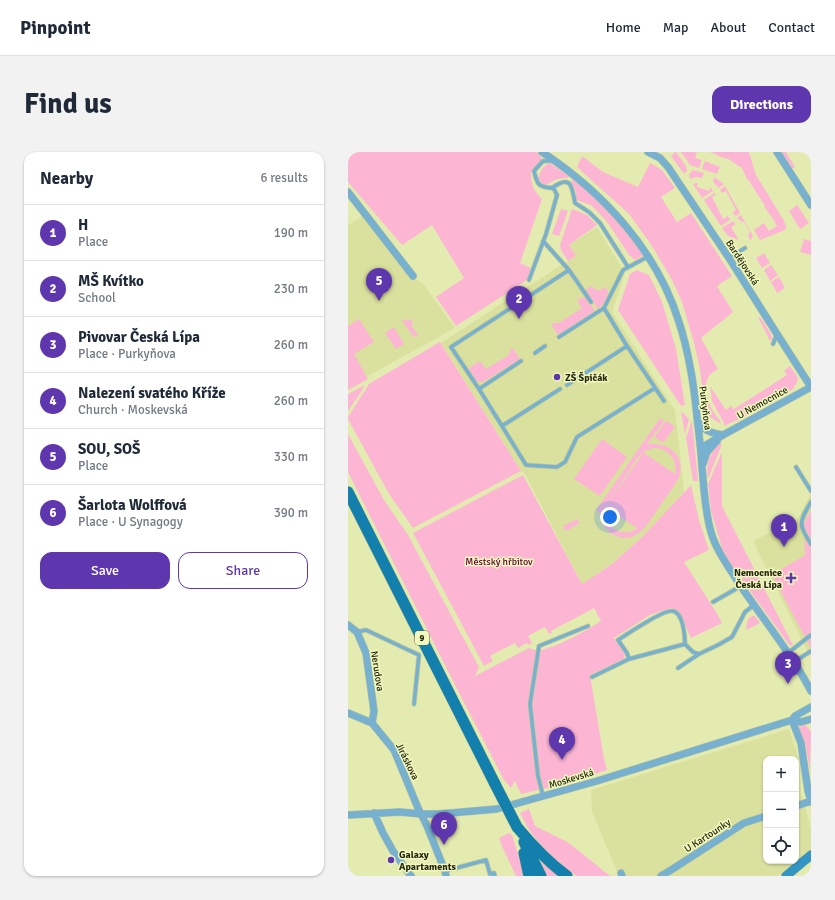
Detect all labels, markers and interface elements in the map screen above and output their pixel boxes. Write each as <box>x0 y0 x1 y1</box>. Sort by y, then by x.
text: Pinpoint <box>20 16 91 40</box>
text: Home <box>606 19 641 36</box>
text: Map <box>663 19 688 36</box>
text: About <box>710 19 746 36</box>
text: Contact <box>768 19 815 36</box>
button: Directions <box>712 86 811 123</box>
text: Find us <box>24 87 112 121</box>
text: Nearby <box>40 168 93 189</box>
text: 6 results <box>260 170 308 186</box>
text: H <box>78 216 88 234</box>
text: 1 <box>49 225 57 241</box>
text: 190 m <box>274 225 308 241</box>
text: Place <box>78 234 108 250</box>
street label: Bardějovská <box>723 238 761 288</box>
pin: 5 <box>366 268 392 301</box>
text: MŠ Kvítko <box>78 272 144 290</box>
text: 2 <box>49 281 57 297</box>
text: 230 m <box>274 281 308 297</box>
pin: 2 <box>506 286 532 319</box>
text: School <box>78 290 116 306</box>
text: Pivovar Česká Lípa <box>78 328 200 346</box>
text: 3 <box>49 337 57 353</box>
text: 260 m <box>274 337 308 353</box>
text: Place · Purkyňova <box>78 346 176 362</box>
place label: ZŠ Špičák <box>565 371 608 384</box>
marker: ZŠ Špičák <box>552 372 562 382</box>
text: Nalezení svatého Kříže <box>78 384 226 402</box>
street label: U Nemocnice <box>735 384 790 422</box>
street label: Purkyňova <box>696 385 714 431</box>
text: 4 <box>49 393 57 409</box>
text: 260 m <box>274 393 308 409</box>
text: Church · Moskevská <box>78 402 188 418</box>
text: SOU, SOŠ <box>78 440 140 458</box>
text: 5 <box>49 449 57 465</box>
text: 330 m <box>274 449 308 465</box>
text: Place <box>78 458 108 474</box>
text: Šarlota Wolffová <box>78 496 187 514</box>
text: 6 <box>49 505 57 521</box>
text: 390 m <box>274 505 308 521</box>
your location <box>600 507 620 527</box>
text: Place · U Synagogy <box>78 514 183 530</box>
pin: 1 <box>771 514 797 547</box>
button: Save <box>40 552 170 589</box>
button: Share <box>178 552 308 589</box>
park label: Městský hřbitov <box>465 556 533 568</box>
place label: Nemocnice Česká Lípa <box>734 567 782 591</box>
marker: Nemocnice Česká Lípa <box>785 572 797 584</box>
road number: 9 <box>415 631 429 645</box>
street label: Nerudova <box>368 650 386 692</box>
pin: 3 <box>775 651 801 684</box>
pin: 4 <box>549 727 575 760</box>
street label: Jiráskova <box>393 741 421 782</box>
map controls <box>763 756 799 864</box>
button: + <box>763 756 799 792</box>
street label: Moskevská <box>547 766 595 791</box>
button: − <box>763 792 799 828</box>
pin: 6 <box>431 812 457 845</box>
street label: U Kartounky <box>682 816 733 855</box>
button: locate <box>763 828 799 864</box>
place label: Galaxy Apartaments <box>399 849 456 873</box>
marker: Galaxy Apartaments <box>386 855 396 865</box>

